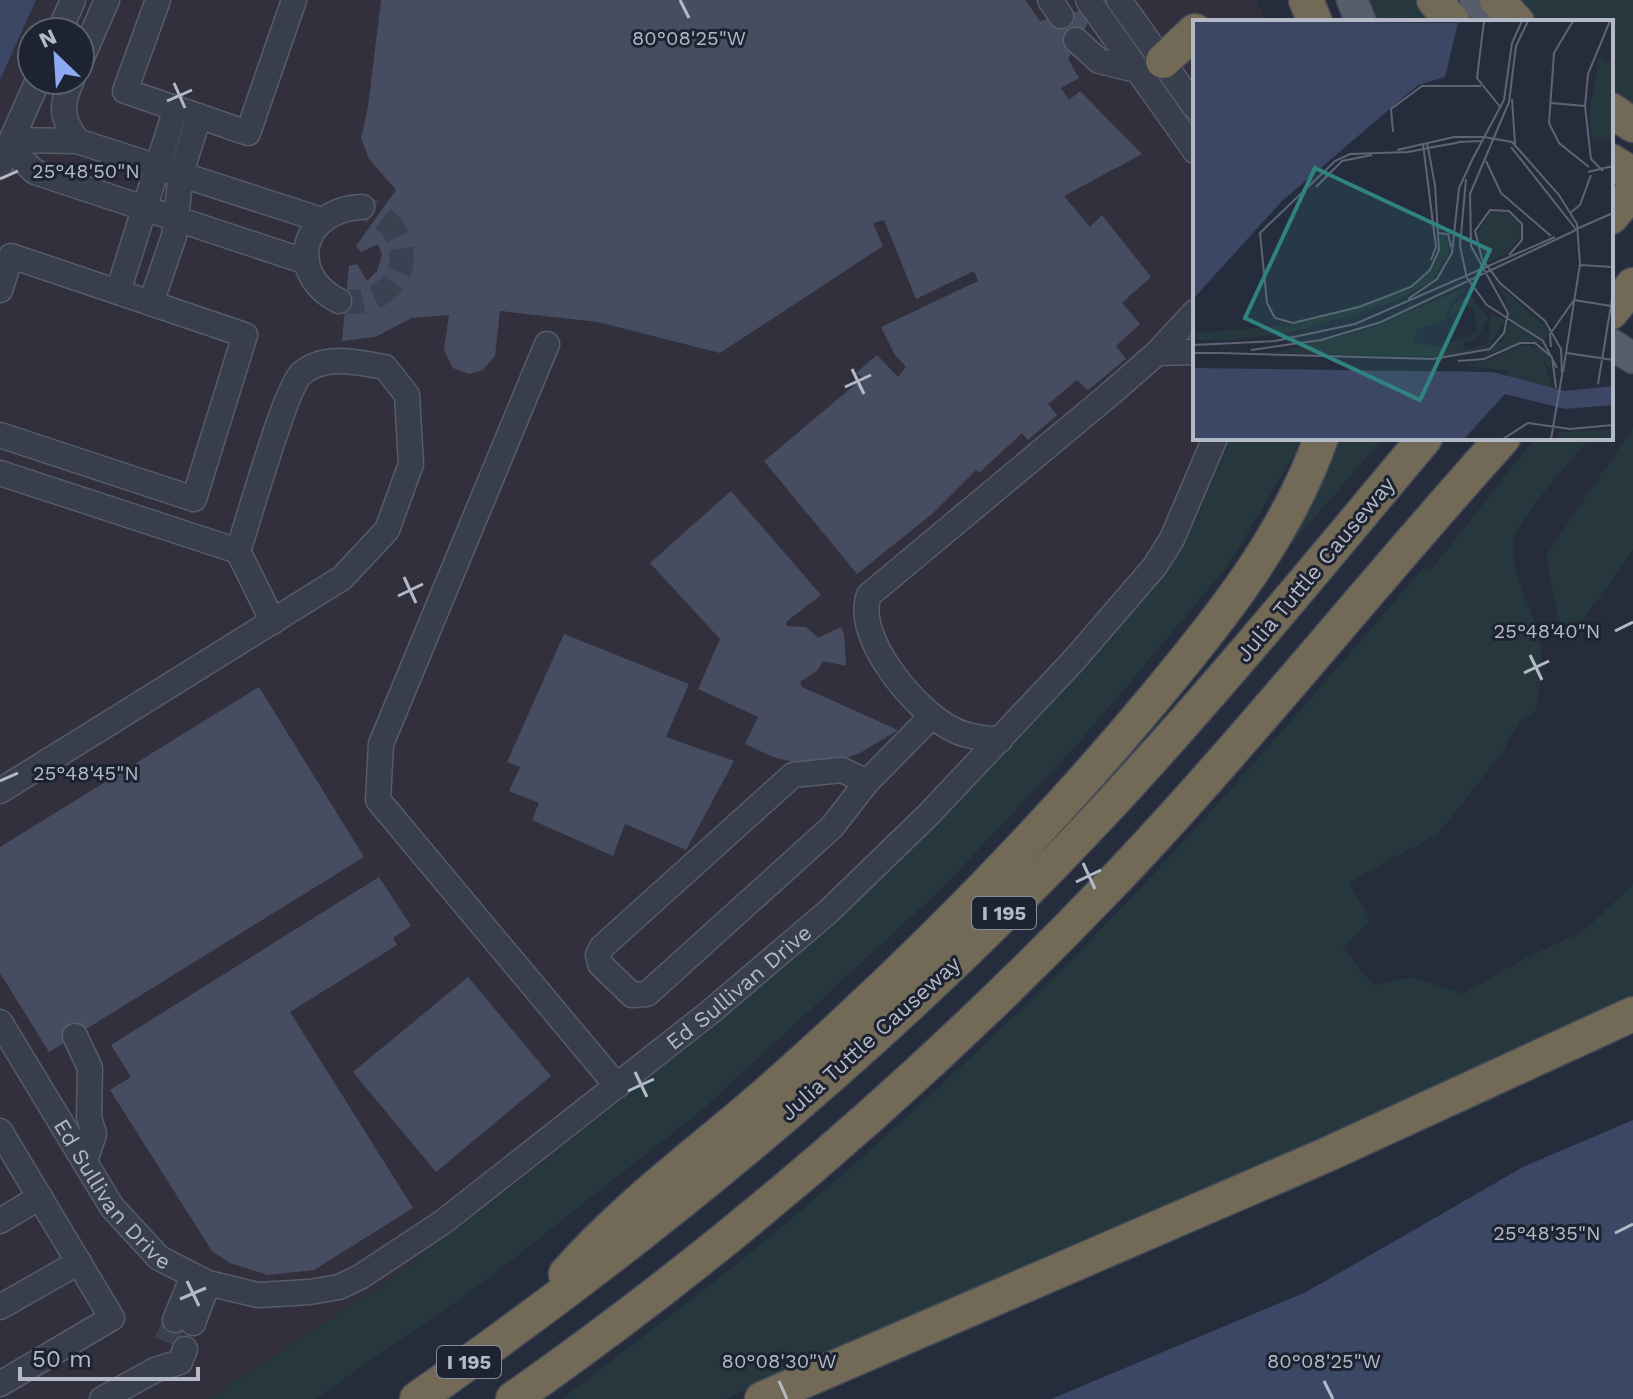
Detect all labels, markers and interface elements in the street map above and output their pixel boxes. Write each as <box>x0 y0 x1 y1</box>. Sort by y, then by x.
north arrow <box>16 16 96 96</box>
inset map <box>1193 20 1613 440</box>
text: N <box>35 24 60 53</box>
text: 80°08'25"W <box>632 26 746 50</box>
text: 25°48'50"N <box>32 159 140 183</box>
street label: Julia Tuttle Causeway <box>1231 472 1400 667</box>
text: 25°48'40"N <box>1494 619 1600 643</box>
text: 25°48'45"N <box>33 761 139 785</box>
road number: I 195 <box>972 897 1036 929</box>
street label: Ed Sullivan Drive <box>661 920 816 1055</box>
street label: Julia Tuttle Causeway <box>775 951 966 1126</box>
street label: Ed Sullivan Drive <box>49 1114 174 1275</box>
text: 25°48'35"N <box>1493 1221 1601 1245</box>
scale bar <box>20 1331 198 1381</box>
text: 50 m <box>32 1345 92 1373</box>
road number: I 195 <box>437 1346 501 1378</box>
text: 80°08'30"W <box>722 1349 836 1373</box>
text: 80°08'25"W <box>1267 1349 1381 1373</box>

